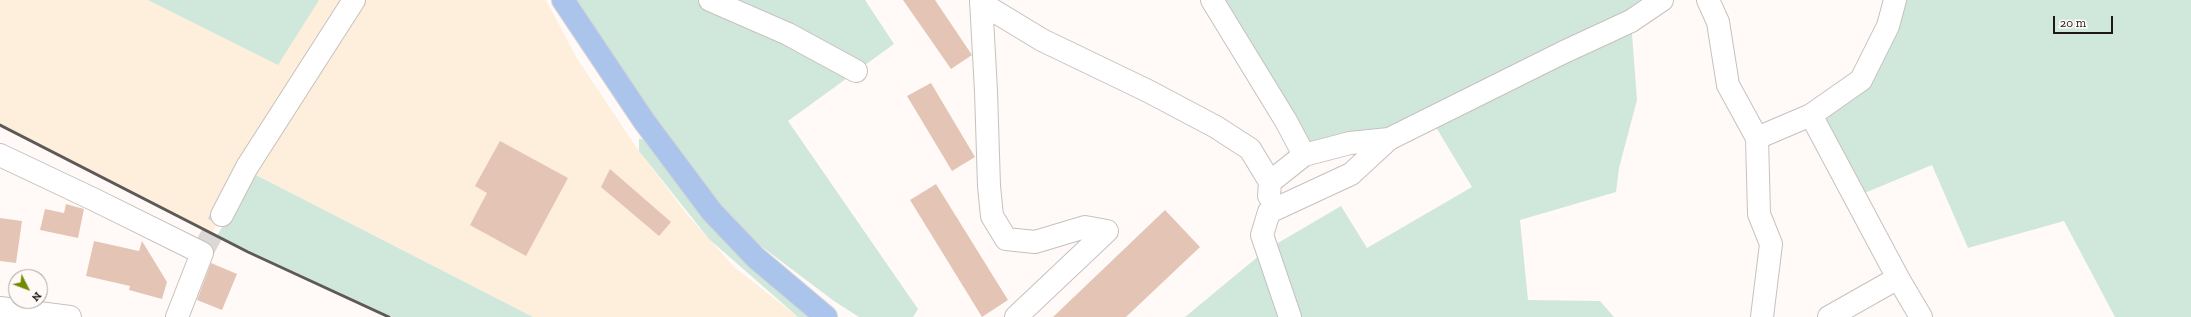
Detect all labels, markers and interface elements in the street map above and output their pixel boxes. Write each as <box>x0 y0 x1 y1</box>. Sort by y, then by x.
scale bar <box>2055 8 2115 34</box>
text: 20 m <box>2060 16 2086 30</box>
north arrow <box>8 269 48 309</box>
text: N <box>29 289 44 304</box>

